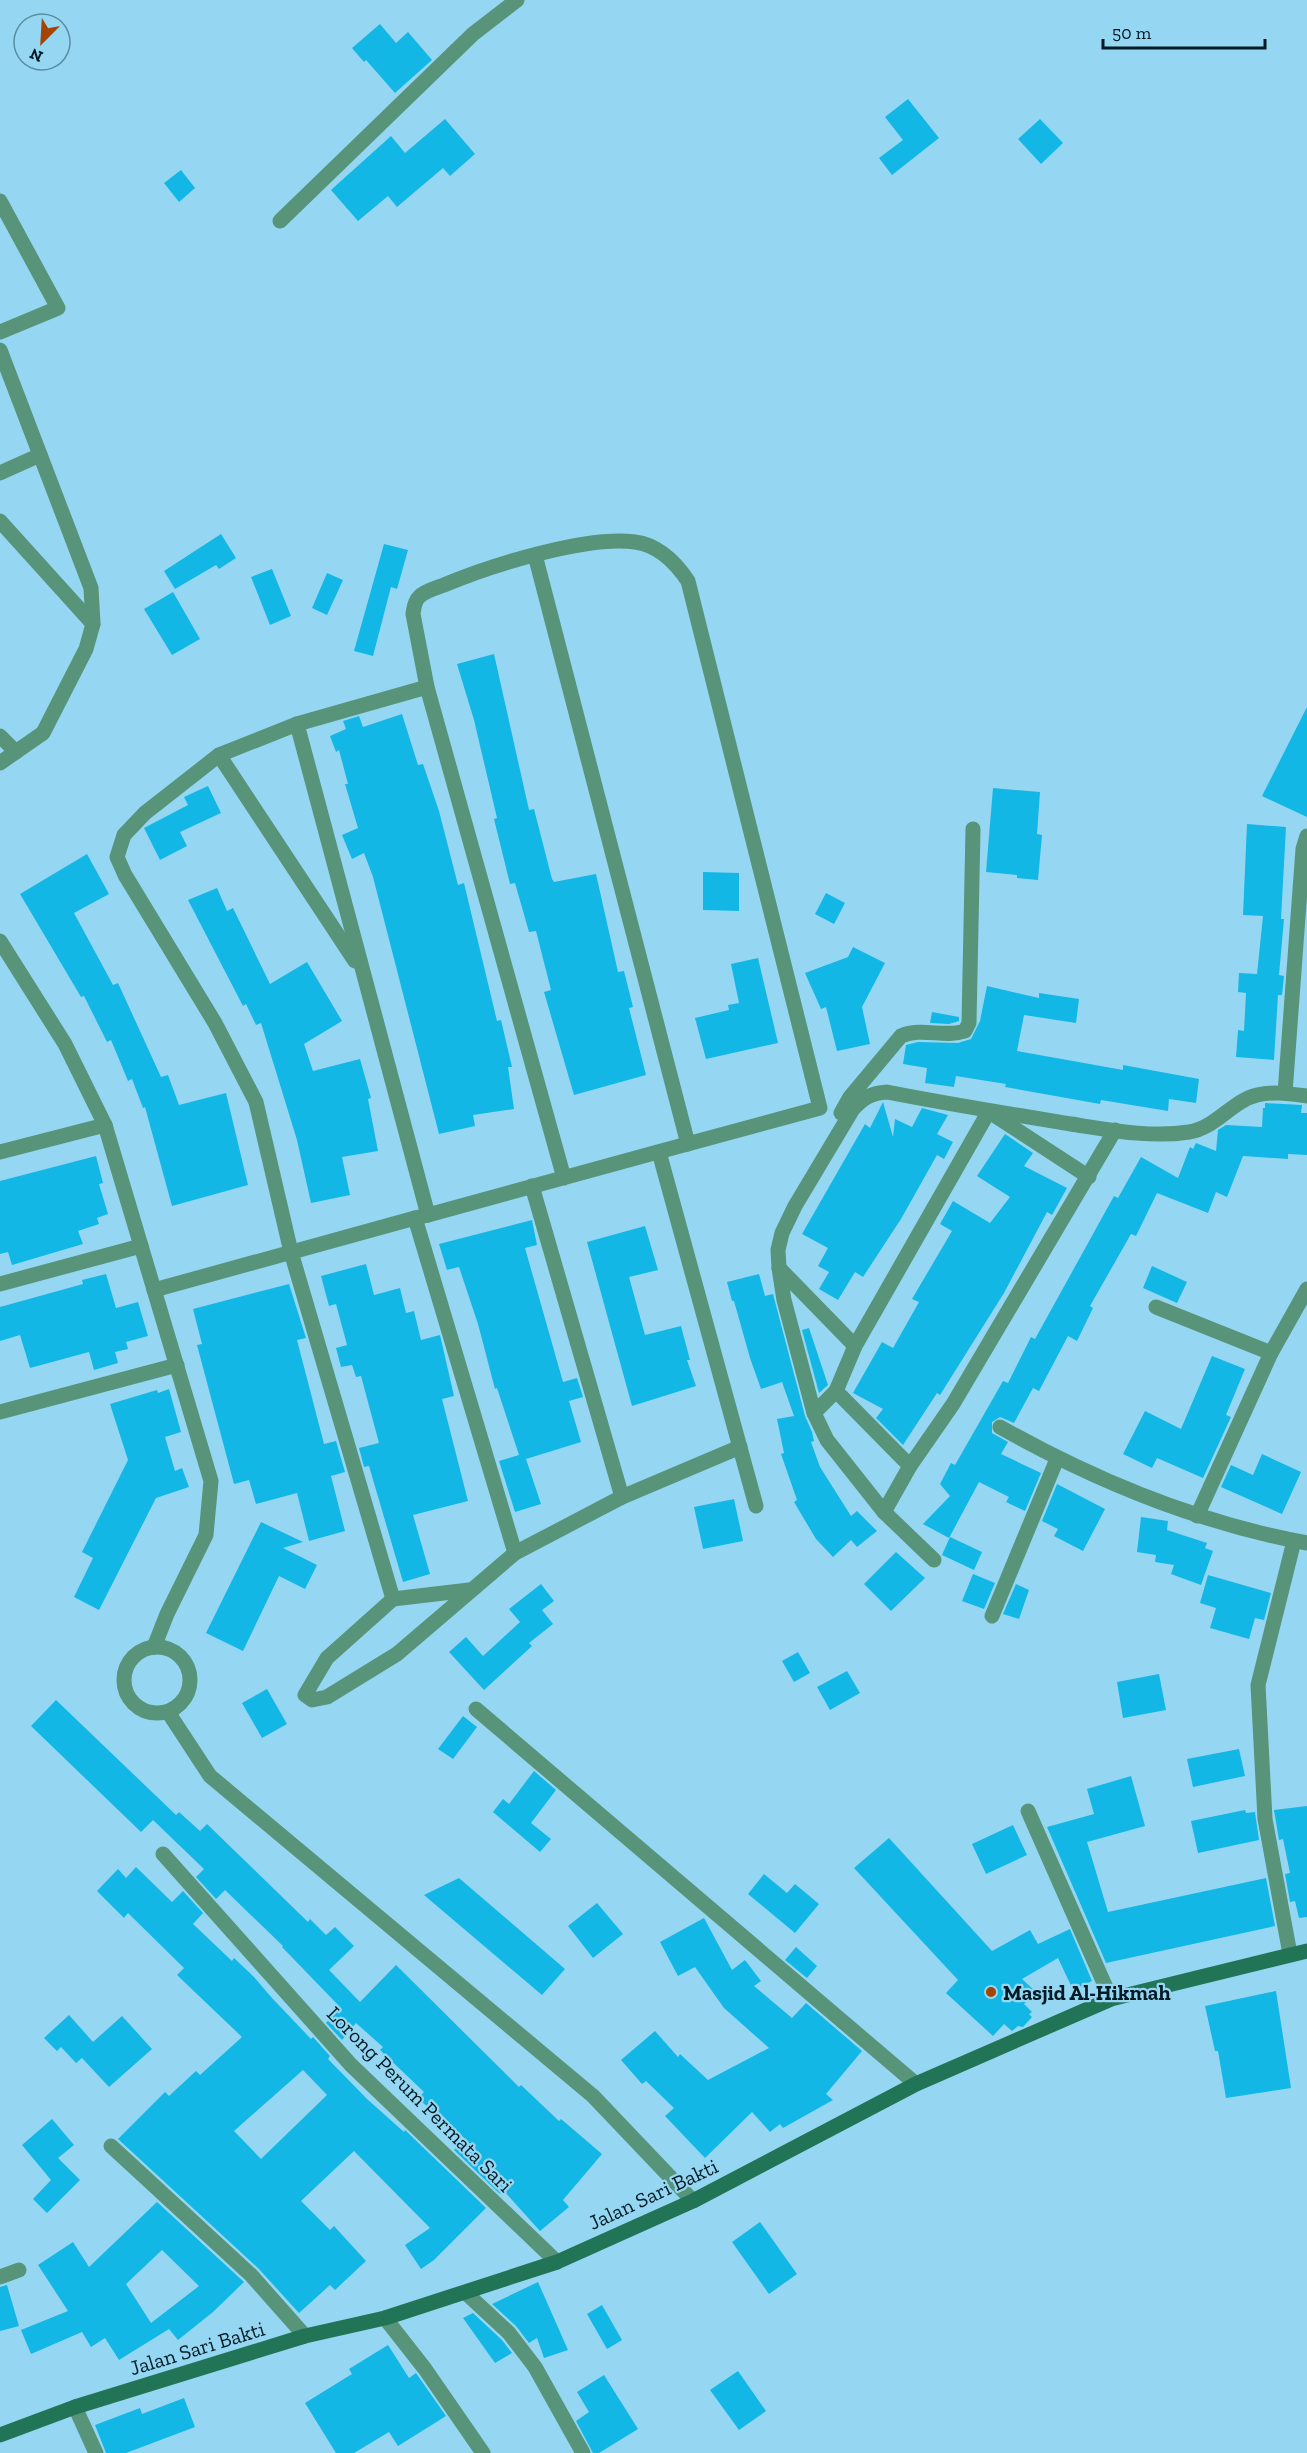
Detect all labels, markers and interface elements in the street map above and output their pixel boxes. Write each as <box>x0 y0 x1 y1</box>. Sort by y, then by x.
north arrow <box>12 12 72 72</box>
scale bar <box>1103 12 1265 50</box>
text: 50 m <box>1112 22 1152 44</box>
text: N <box>27 44 46 66</box>
place label: Masjid Al-Hikmah <box>1003 1980 1171 2005</box>
marker: Masjid Al-Hikmah <box>984 1985 998 1999</box>
street label: Lorong Perum Permata Sari <box>322 2001 518 2197</box>
street label: Jalan Sari Bakti <box>584 2153 722 2235</box>
street label: Jalan Sari Bakti <box>126 2316 268 2380</box>

